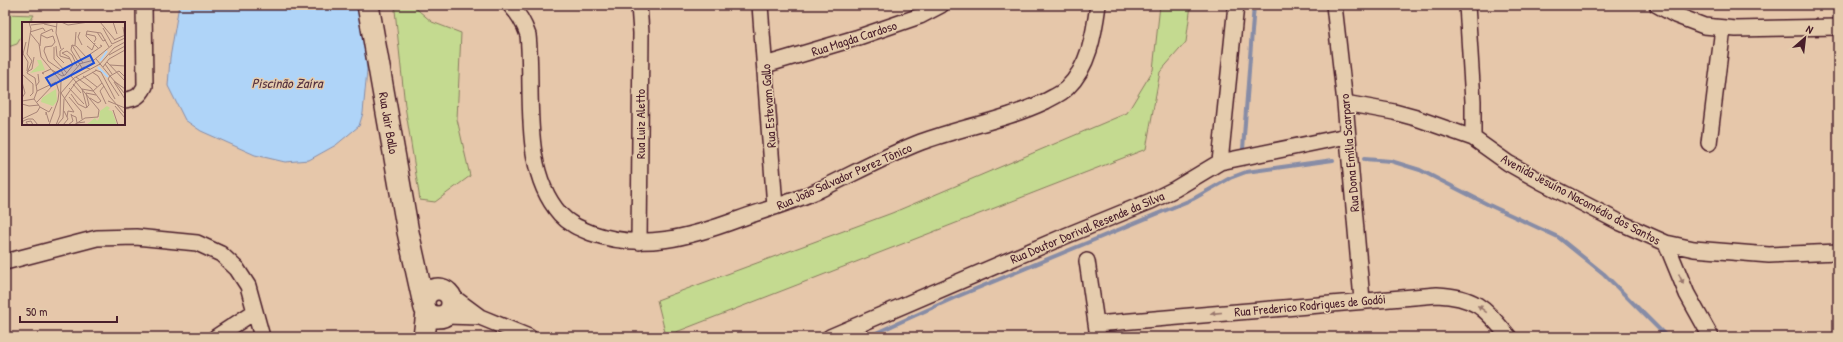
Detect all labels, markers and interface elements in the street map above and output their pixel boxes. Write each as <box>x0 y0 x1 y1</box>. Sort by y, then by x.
street label: Rua Magda Cardoso <box>809 16 899 60</box>
north arrow <box>1785 18 1825 58</box>
inset map <box>22 22 125 125</box>
text: N <box>1804 22 1816 37</box>
street label: Rua Estevam Gallo <box>756 64 780 148</box>
water label: Piscinão Zaíra <box>251 73 324 92</box>
street label: Rua Luiz Aletto <box>631 89 649 159</box>
street label: Rua Jair Ballo <box>375 91 403 155</box>
street label: Rua Dona Emília Scarparo <box>1335 93 1363 213</box>
street label: Rua João Salvador Perez Tônico <box>774 138 914 214</box>
street label: Avenida Jesuíno Nacomédio dos Santos <box>1498 149 1664 249</box>
street label: Rua Doutor Dorival Resende da Silva <box>1007 186 1167 268</box>
one-way arrow <box>1679 274 1685 286</box>
street label: Rua Frederico Rodrigues de Godói <box>1234 289 1386 321</box>
scale bar <box>20 298 117 324</box>
text: 50 m <box>26 303 47 320</box>
one-way arrow <box>1477 304 1488 313</box>
one-way arrow <box>1210 310 1223 317</box>

